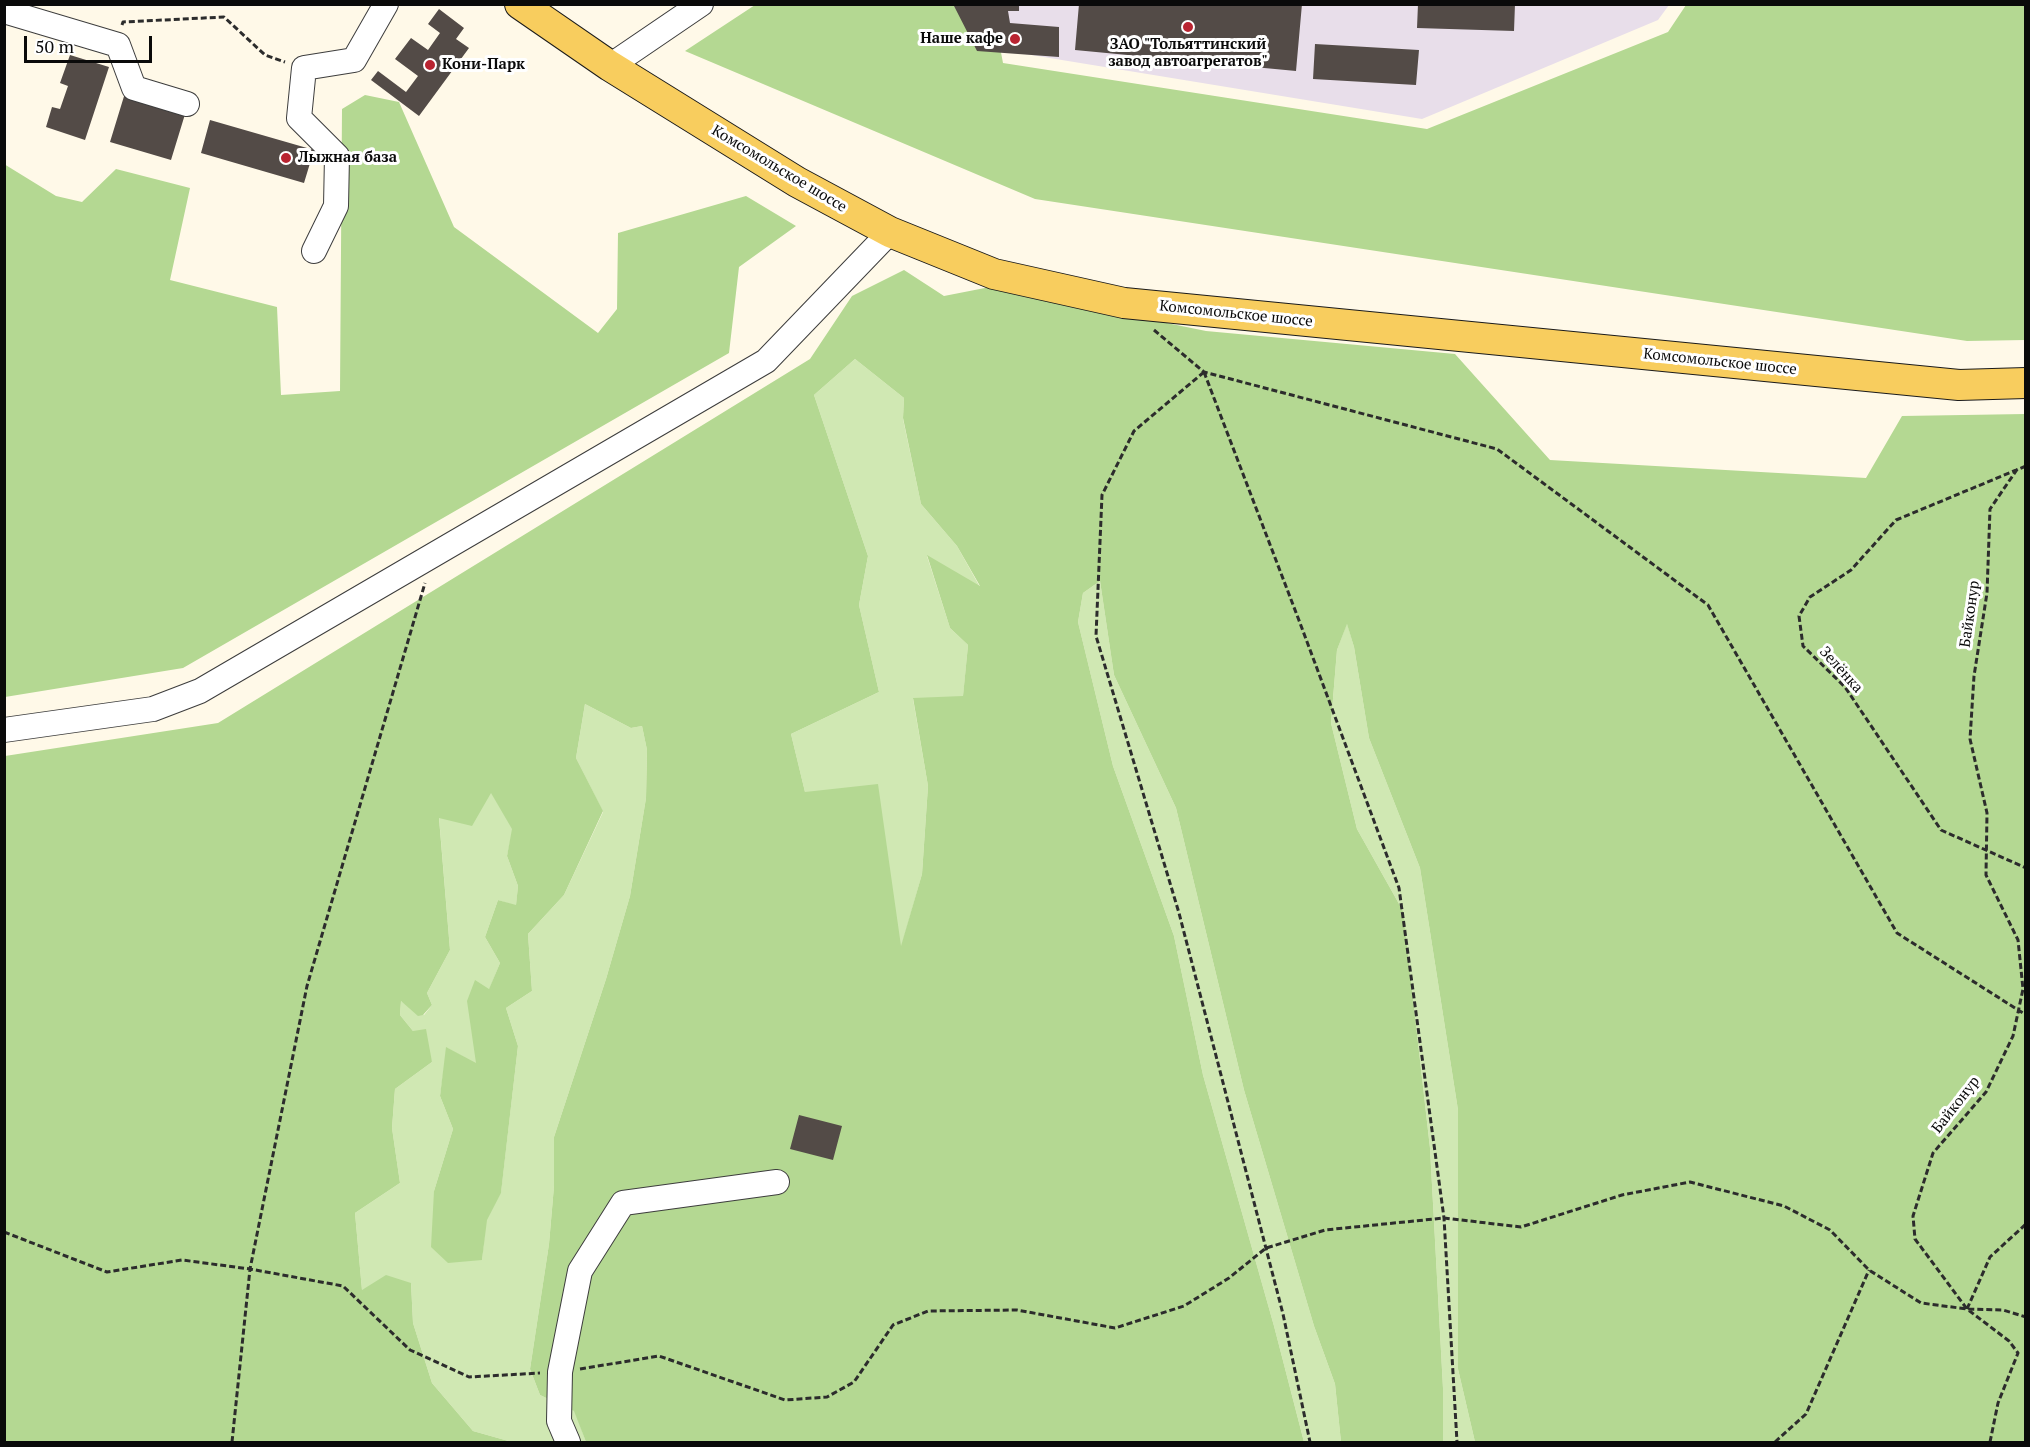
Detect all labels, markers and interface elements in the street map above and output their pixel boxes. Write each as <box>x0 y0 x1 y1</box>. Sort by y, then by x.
marker: ЗАО "Тольяттинский завод автоагрегатов" <box>1181 20 1195 34</box>
scale bar <box>27 24 154 62</box>
place label: Наше кафе <box>920 30 1003 48</box>
marker: Наше кафе <box>1008 32 1022 46</box>
text: 50 m <box>35 34 74 58</box>
place label: ЗАО "Тольяттинский завод автоагрегатов" <box>1108 36 1268 71</box>
place label: Кони-Парк <box>442 56 525 74</box>
marker: Кони-Парк <box>423 58 437 72</box>
street label: Комсомольское шоссе <box>708 122 850 216</box>
place label: Лыжная база <box>298 149 397 167</box>
marker: Лыжная база <box>279 151 293 165</box>
street label: Комсомольское шоссе <box>1158 297 1314 331</box>
street label: Комсомольское шоссе <box>1642 345 1798 379</box>
street label: Байконур <box>1956 579 1984 649</box>
street label: Зелёнка <box>1816 643 1866 697</box>
street label: Байконур <box>1928 1073 1984 1137</box>

